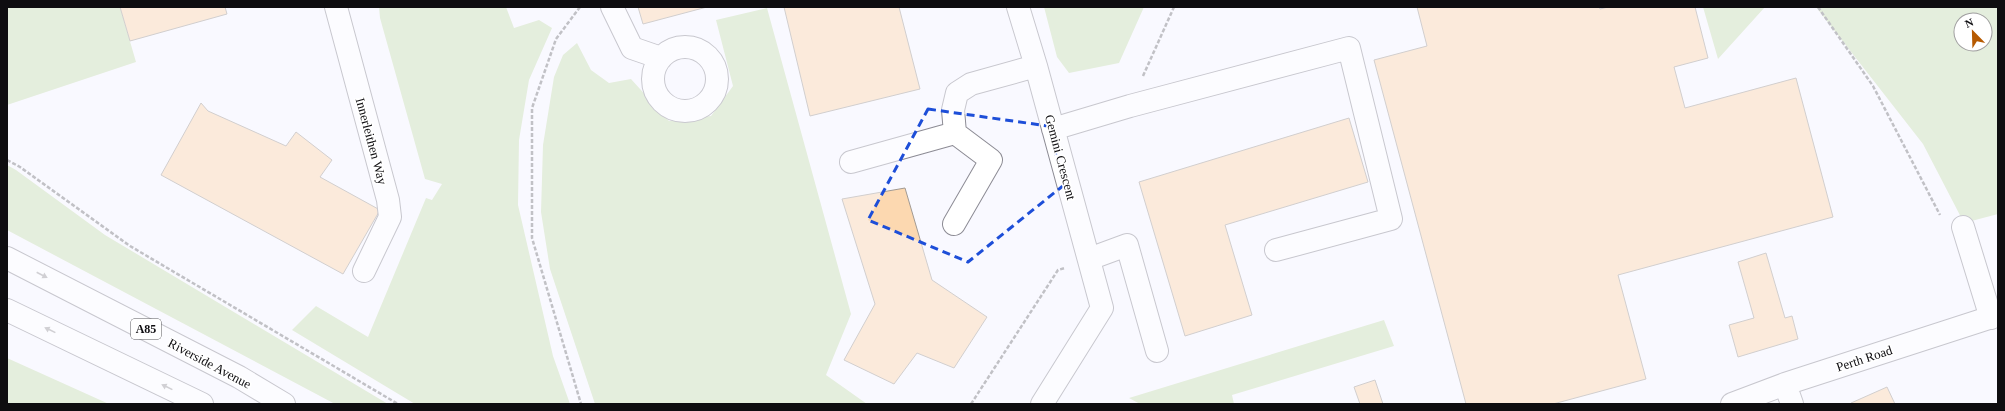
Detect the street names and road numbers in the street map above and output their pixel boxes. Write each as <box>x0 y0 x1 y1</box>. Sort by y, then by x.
street label: Innerleithen Way <box>353 96 390 187</box>
street label: Gemini Crescent <box>1042 113 1079 202</box>
road number: A85 <box>131 319 161 339</box>
street label: Riverside Avenue <box>166 335 254 392</box>
street label: Perth Road <box>1834 342 1895 375</box>

